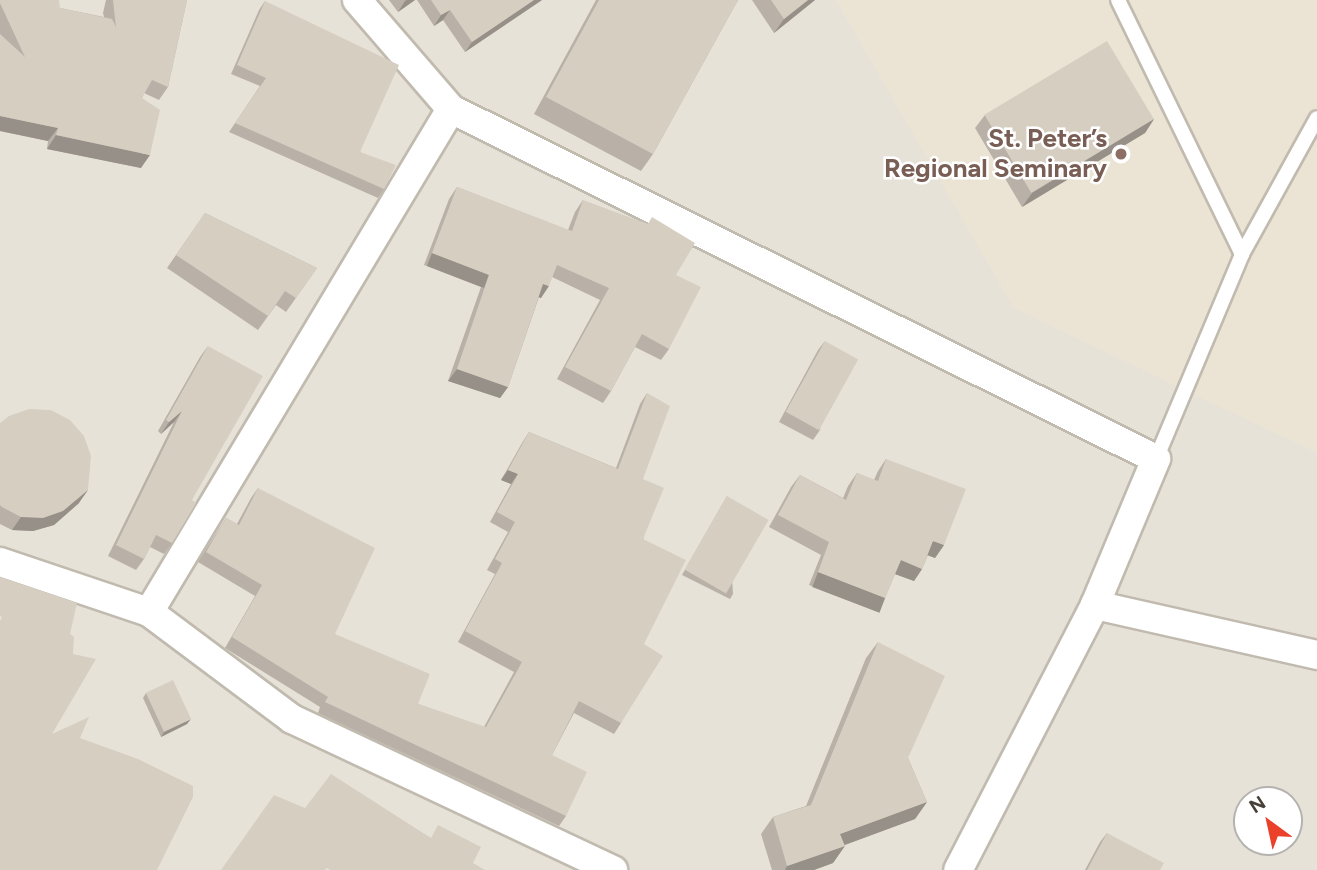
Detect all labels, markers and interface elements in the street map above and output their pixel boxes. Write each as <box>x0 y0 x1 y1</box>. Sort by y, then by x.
place label: St. Peter’s Regional Seminary <box>884 123 1107 184</box>
marker: St. Peter’s Regional Seminary <box>1113 146 1129 162</box>
north arrow <box>1233 786 1303 856</box>
text: N <box>1245 791 1270 818</box>

